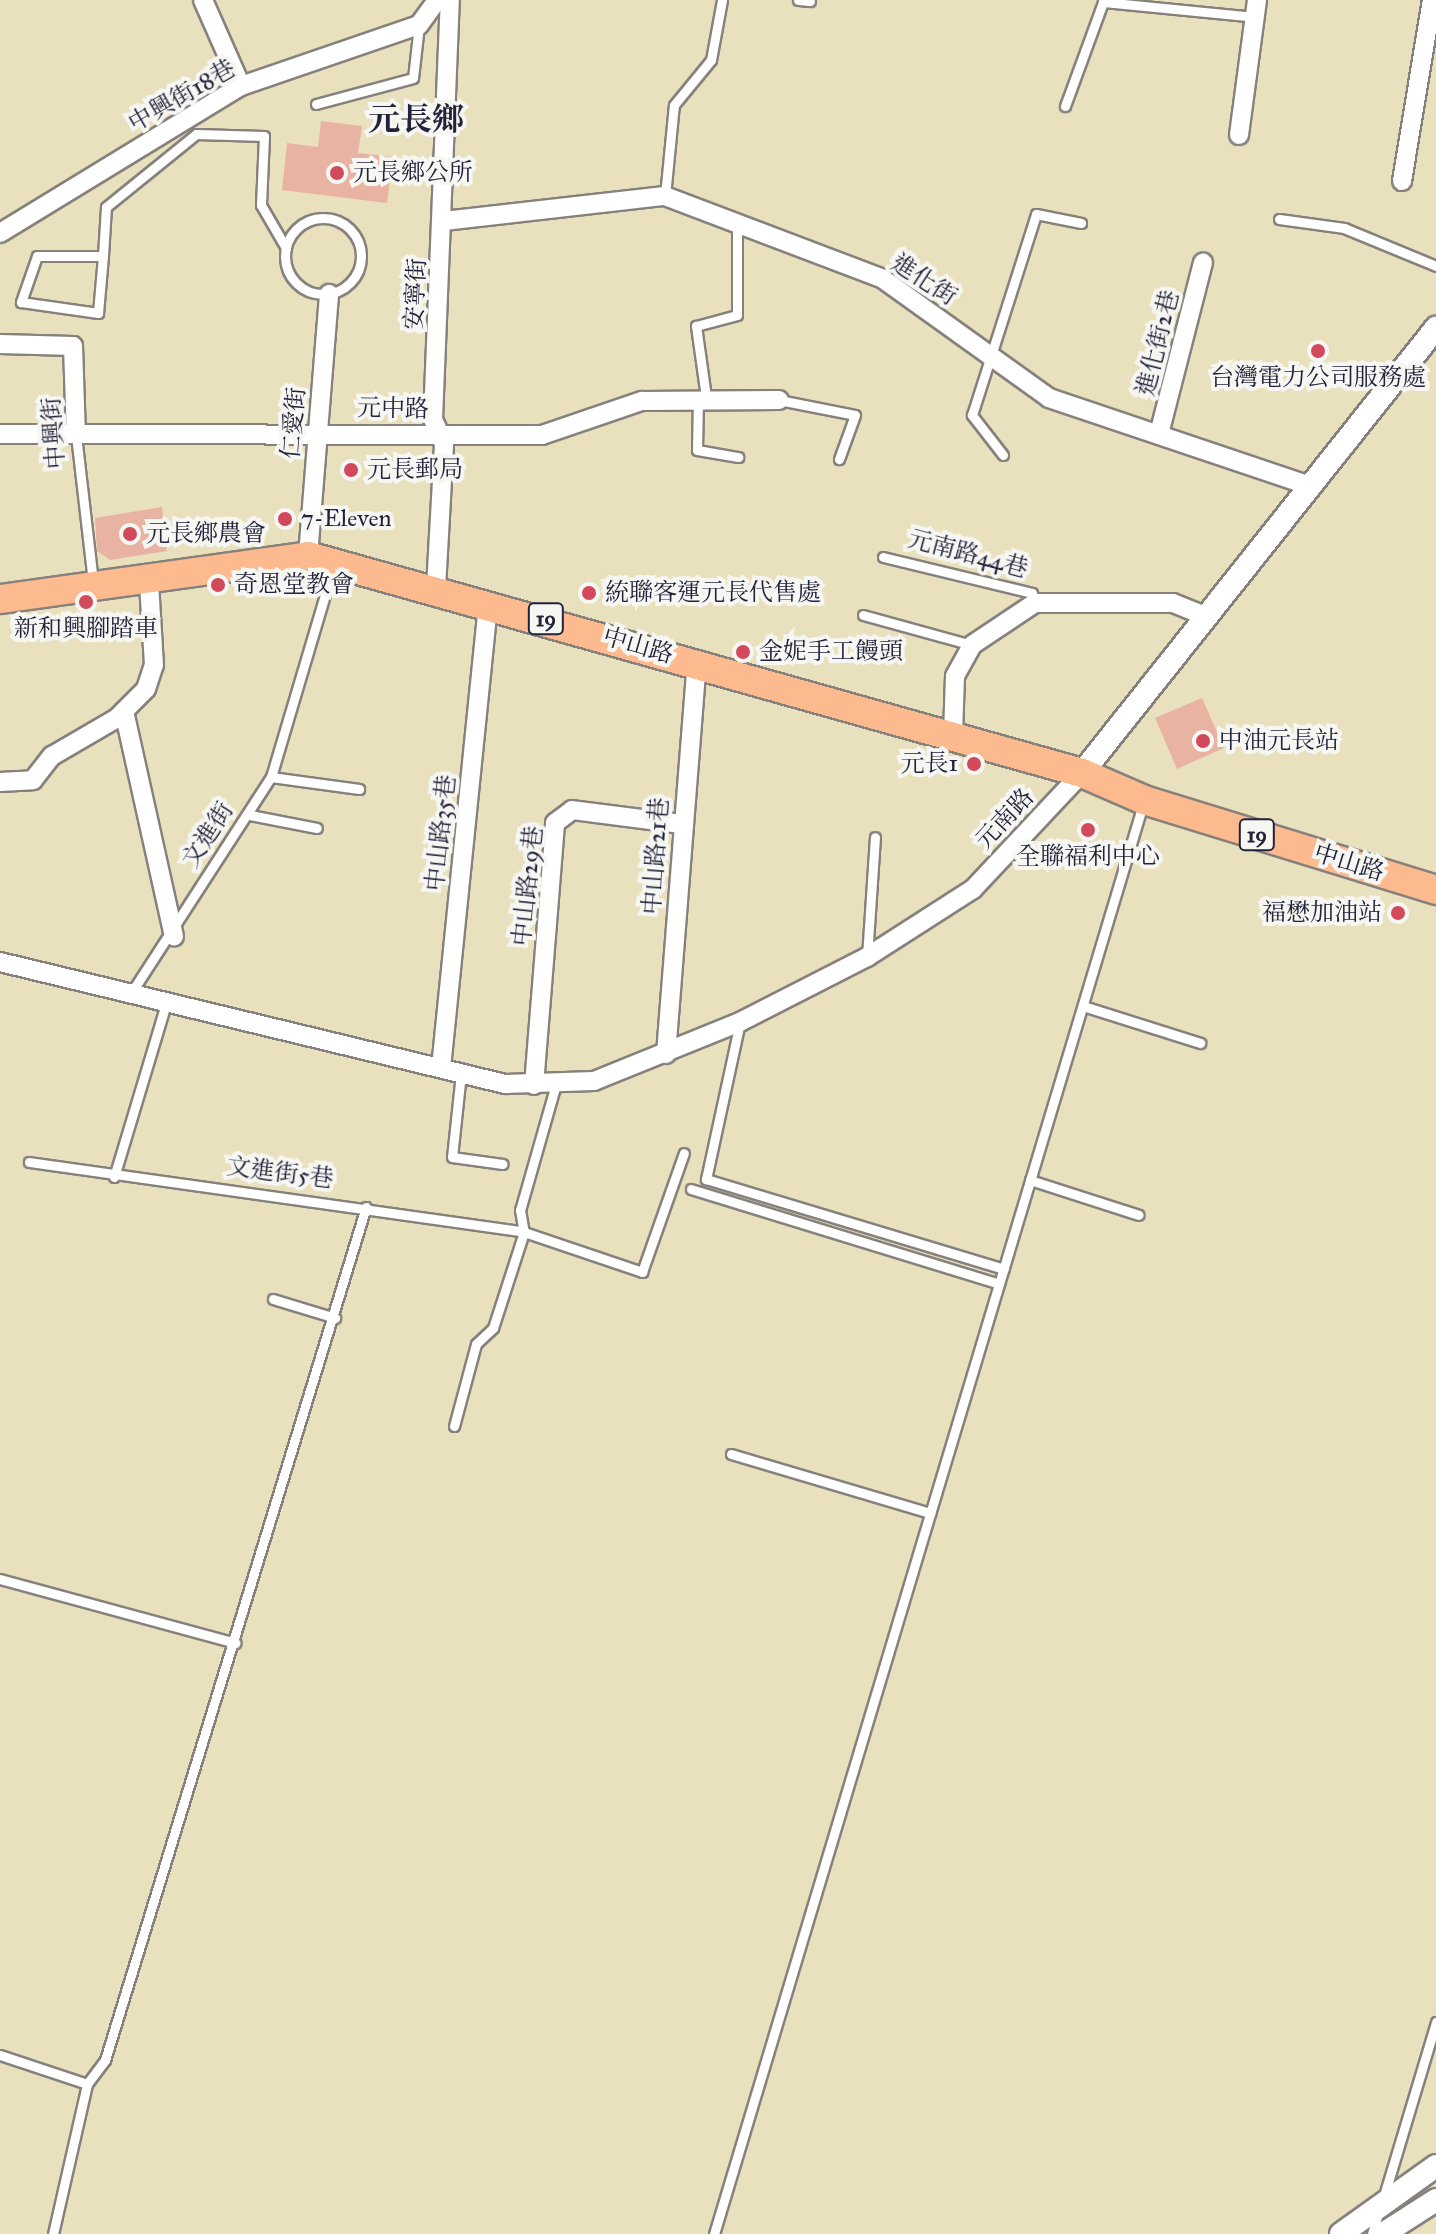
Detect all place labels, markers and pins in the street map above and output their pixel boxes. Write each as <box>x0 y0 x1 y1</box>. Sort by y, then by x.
place label: 元長鄉公所 <box>353 159 473 187</box>
marker: 元長鄉公所 <box>328 164 346 182</box>
marker: 台灣電力公司服務處 <box>1309 342 1327 360</box>
place label: 台灣電力公司服務處 <box>1210 364 1426 392</box>
place label: 元長郵局 <box>367 456 463 484</box>
marker: 元長郵局 <box>342 461 360 479</box>
place label: 7-Eleven <box>301 505 391 533</box>
marker: 7-Eleven <box>276 510 294 528</box>
place label: 元長鄉農會 <box>146 520 266 548</box>
marker: 元長鄉農會 <box>121 525 139 543</box>
place label: 奇恩堂教會 <box>234 571 354 599</box>
marker: 奇恩堂教會 <box>209 576 227 594</box>
place label: 統聯客運元長代售處 <box>605 579 821 607</box>
marker: 統聯客運元長代售處 <box>580 584 598 602</box>
marker: 新和興腳踏車 <box>77 593 95 611</box>
place label: 新和興腳踏車 <box>14 615 158 643</box>
place label: 金妮手工饅頭 <box>759 638 903 666</box>
marker: 金妮手工饅頭 <box>734 643 752 661</box>
place label: 中油元長站 <box>1219 727 1339 755</box>
marker: 中油元長站 <box>1194 732 1212 750</box>
place label: 元長1 <box>901 750 958 778</box>
marker: 元長1 <box>965 755 983 773</box>
marker: 全聯福利中心 <box>1079 821 1097 839</box>
place label: 全聯福利中心 <box>1016 843 1160 871</box>
place label: 福懋加油站 <box>1262 899 1382 927</box>
marker: 福懋加油站 <box>1389 904 1407 922</box>

